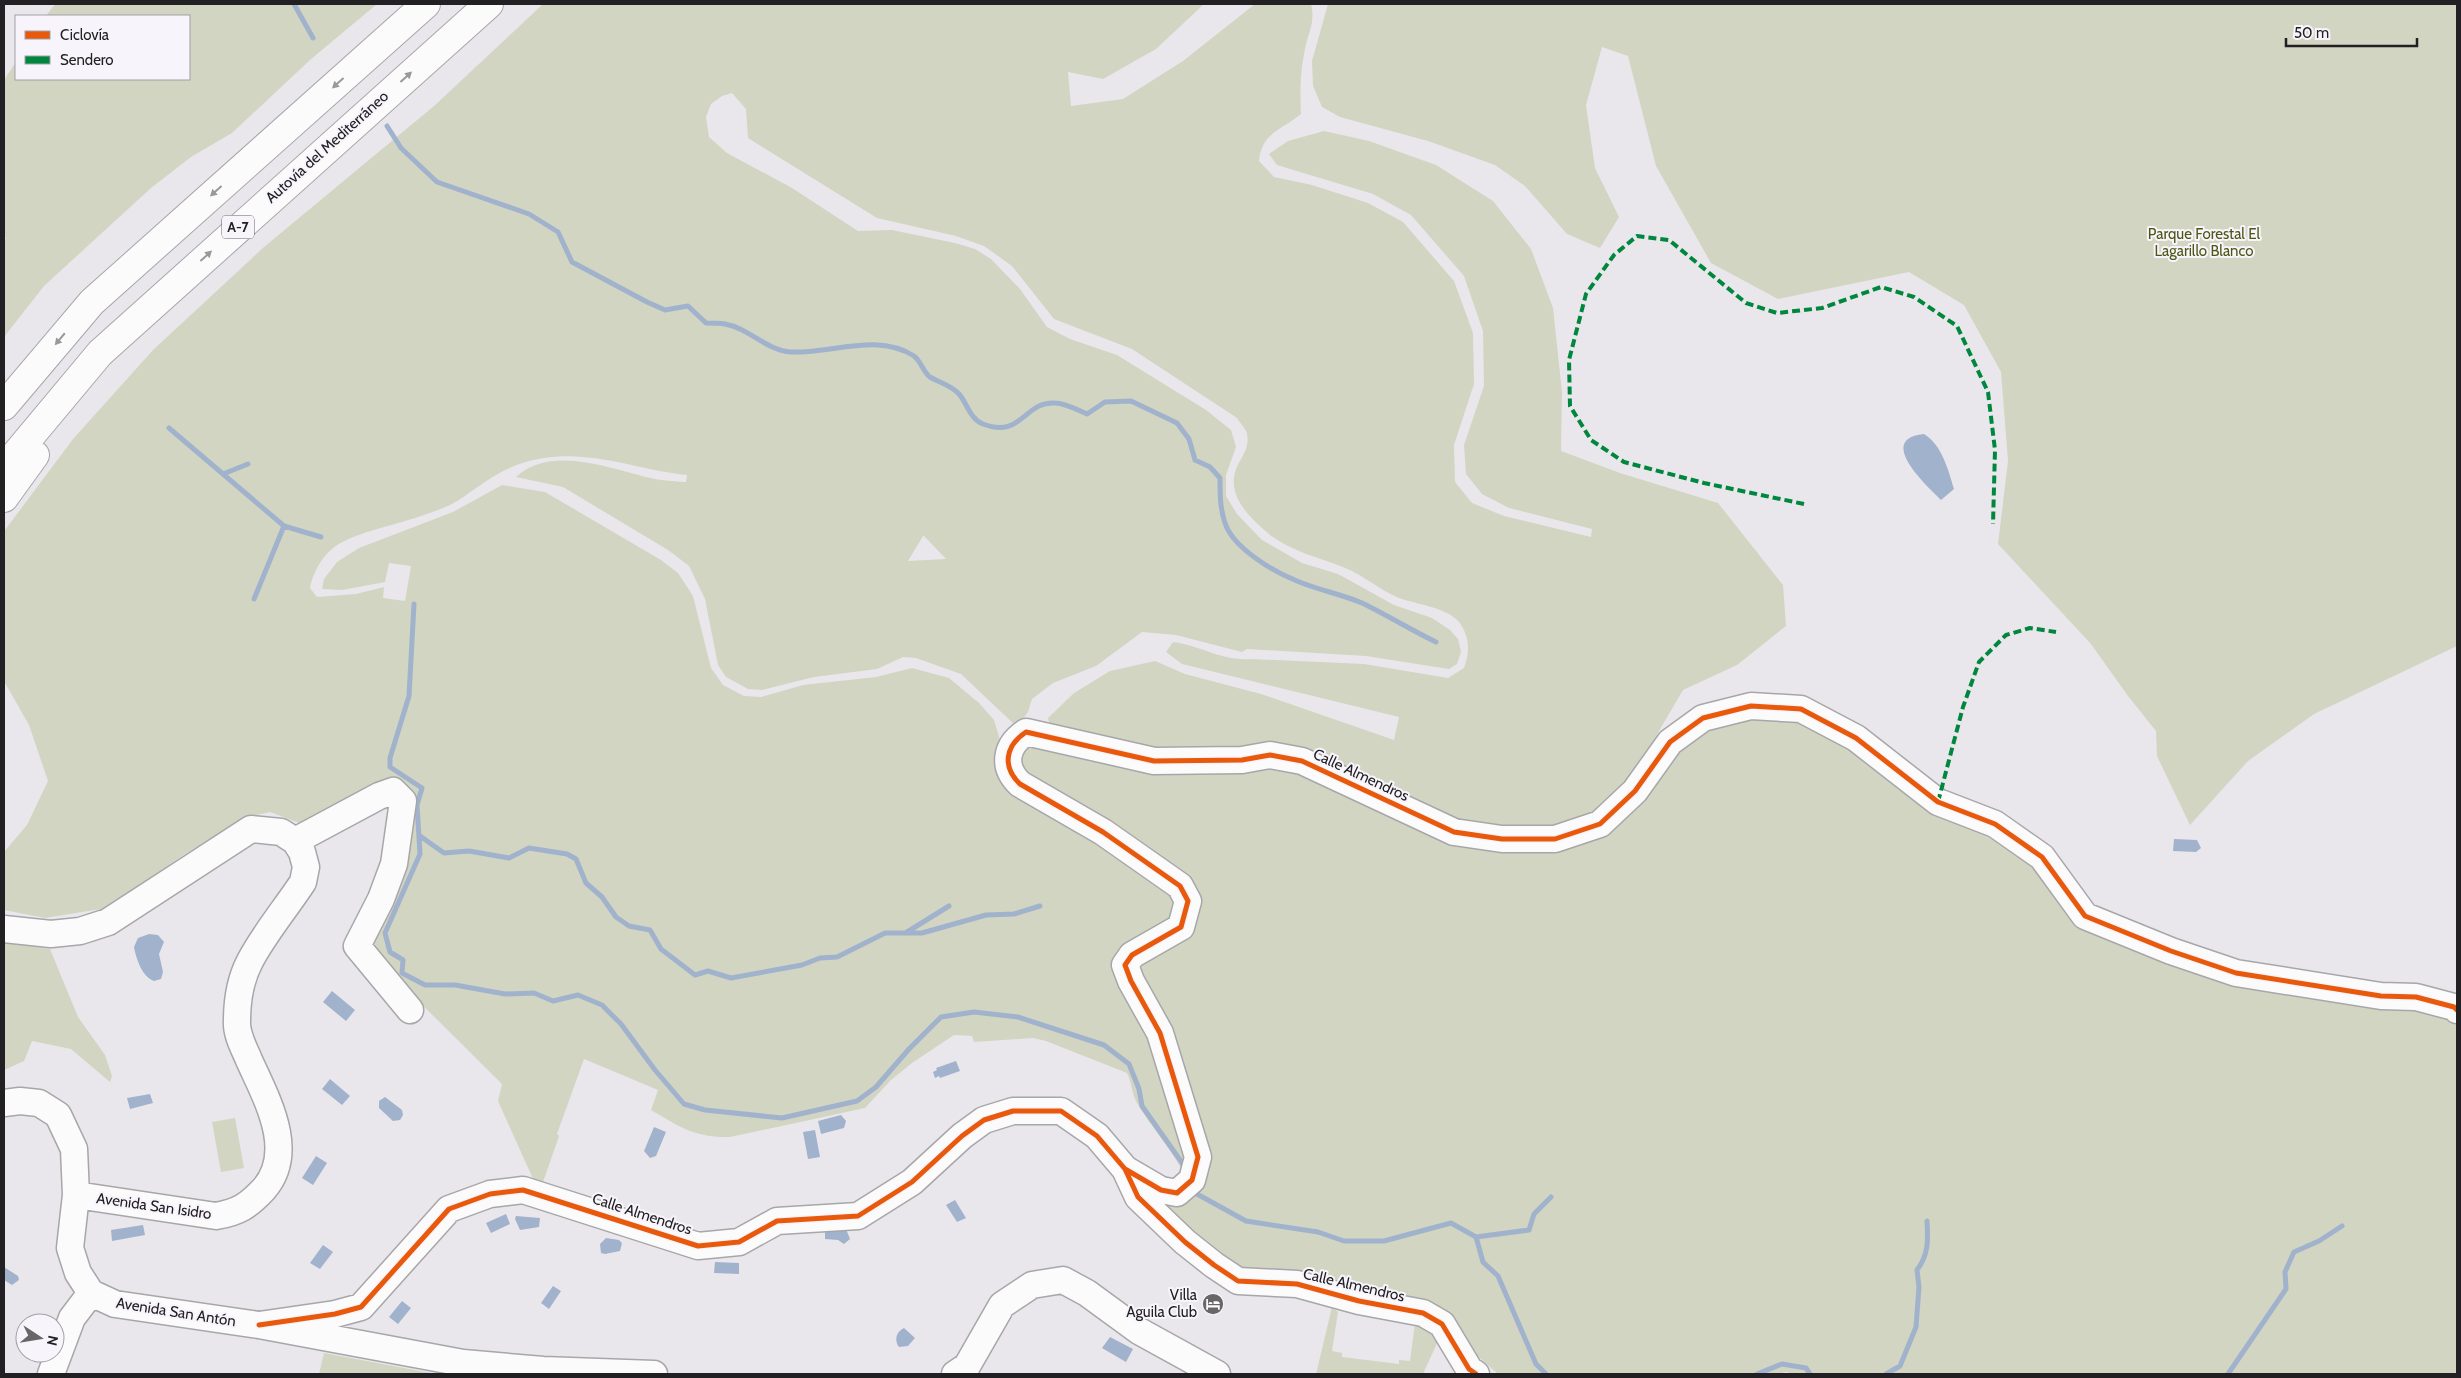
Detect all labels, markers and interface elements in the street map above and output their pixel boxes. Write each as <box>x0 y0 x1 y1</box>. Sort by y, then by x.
legend <box>15 15 190 80</box>
scale bar <box>2286 15 2417 47</box>
text: 50 m <box>2294 24 2329 42</box>
text: Ciclovía <box>60 26 110 44</box>
text: Sendero <box>60 51 114 69</box>
one-way arrow <box>399 72 412 83</box>
one-way arrow <box>332 77 344 89</box>
street label: Autovía del Mediterráneo <box>262 87 392 207</box>
one-way arrow <box>211 185 223 197</box>
road number: A-7 <box>222 216 254 238</box>
park label: Parque Forestal El Lagarillo Blanco <box>2148 225 2261 260</box>
one-way arrow <box>200 250 213 261</box>
one-way arrow <box>54 333 66 345</box>
street label: Calle Almendros <box>1310 745 1412 805</box>
street label: Avenida San Isidro <box>95 1189 213 1223</box>
street label: Calle Almendros <box>590 1189 694 1239</box>
street label: Calle Almendros <box>1301 1265 1407 1305</box>
place label: Villa Aguila Club <box>1126 1286 1198 1321</box>
hotel icon: Villa Aguila Club <box>1201 1292 1225 1316</box>
street label: Avenida San Antón <box>115 1294 237 1330</box>
north arrow <box>15 1313 65 1363</box>
text: N <box>43 1334 63 1347</box>

